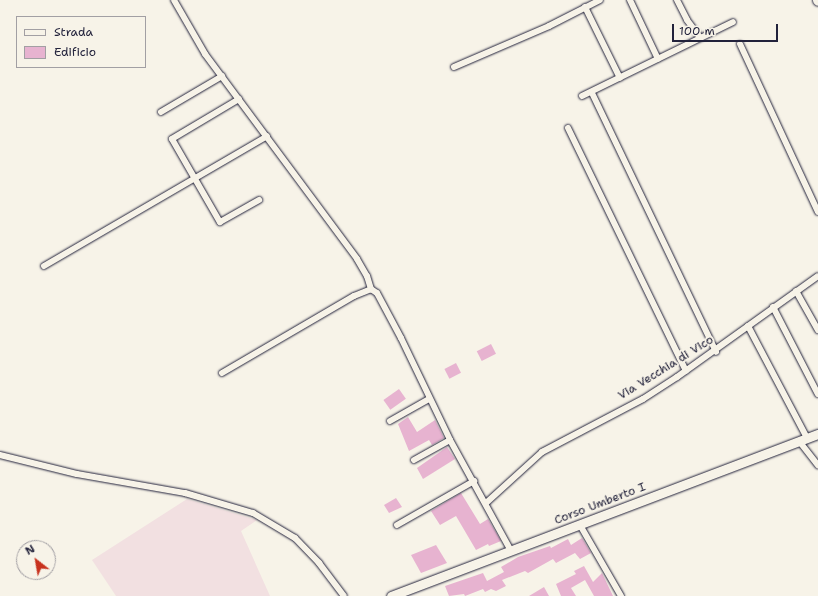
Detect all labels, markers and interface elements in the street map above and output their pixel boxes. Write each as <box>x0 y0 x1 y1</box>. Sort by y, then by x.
legend <box>16 16 146 68</box>
scale bar <box>674 16 780 42</box>
text: 100 m <box>679 23 715 39</box>
text: Strada <box>54 24 93 40</box>
text: Edificio <box>54 44 96 60</box>
street label: Via Vecchia di Vico <box>616 333 716 403</box>
street label: Corso Umberto I <box>552 480 648 528</box>
north arrow <box>16 540 56 580</box>
text: N <box>22 541 38 559</box>

